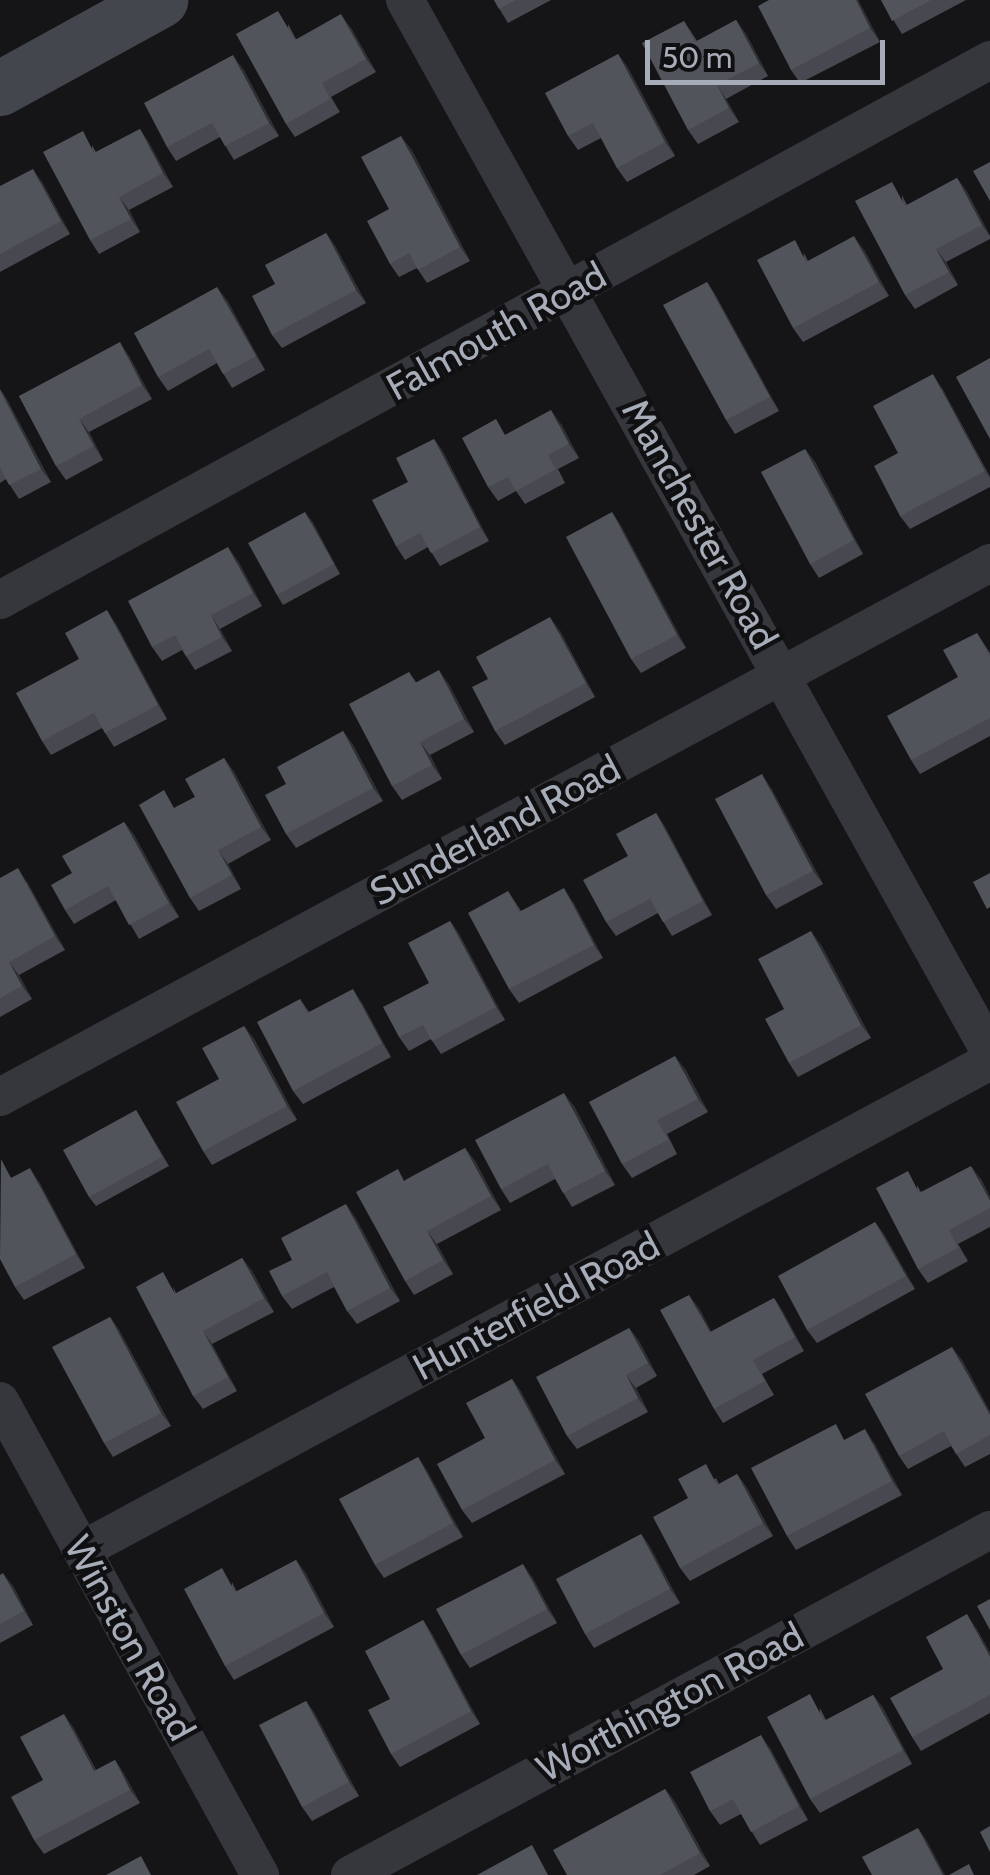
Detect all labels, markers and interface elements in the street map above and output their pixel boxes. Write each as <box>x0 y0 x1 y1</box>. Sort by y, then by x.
scale bar <box>650 20 890 82</box>
text: 50 m <box>662 39 732 76</box>
street label: Falmouth Road <box>378 252 614 410</box>
street label: Manchester Road <box>613 391 787 657</box>
street label: Sunderland Road <box>362 745 628 915</box>
street label: Hunterfield Road <box>405 1222 667 1390</box>
street label: Winston Road <box>55 1528 205 1748</box>
street label: Worthington Road <box>529 1613 811 1791</box>

